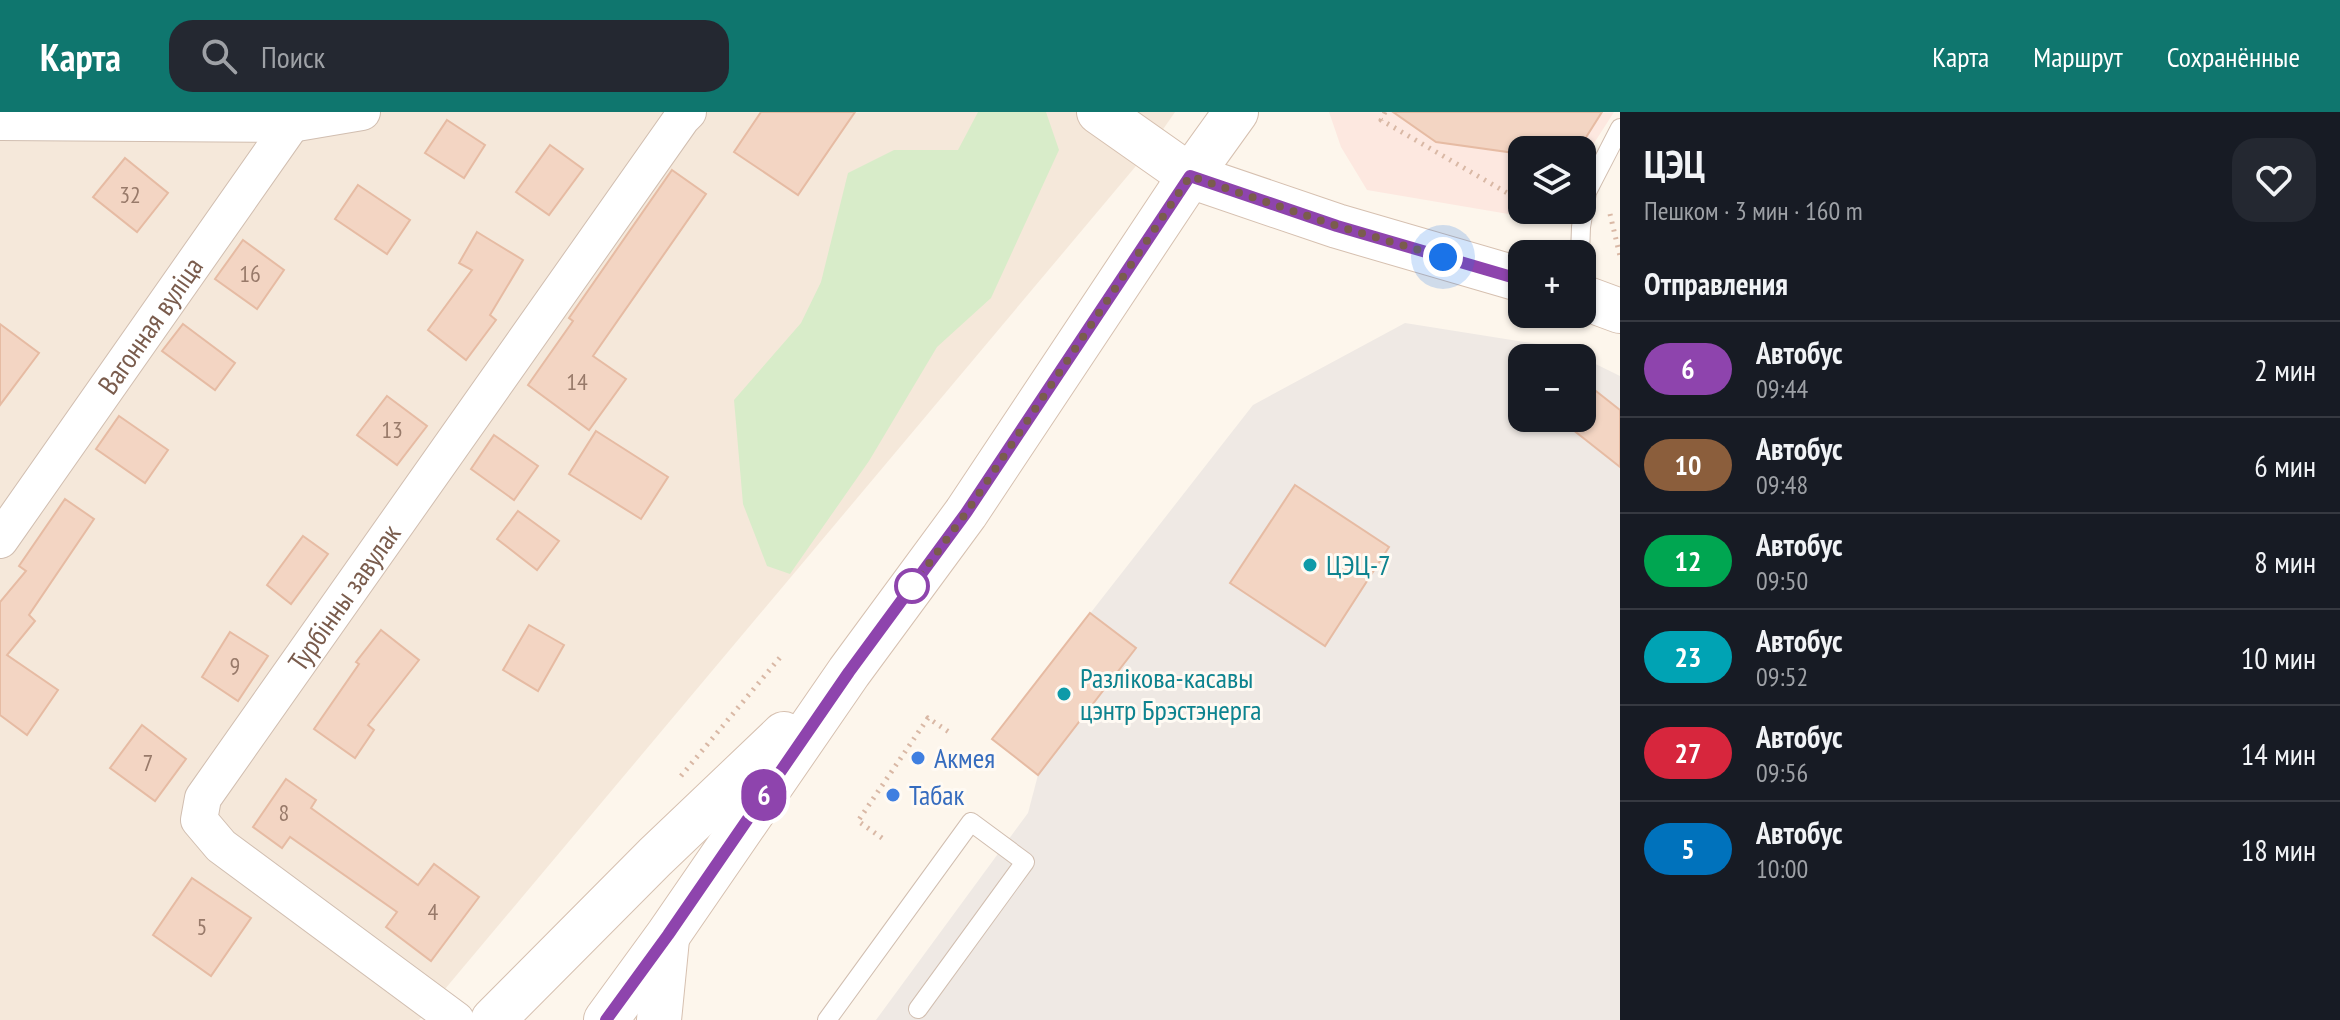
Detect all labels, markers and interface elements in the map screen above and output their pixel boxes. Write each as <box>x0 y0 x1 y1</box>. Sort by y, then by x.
search box <box>169 20 729 92</box>
text: Карта <box>40 32 121 81</box>
icon: search <box>197 34 241 78</box>
text: Поиск <box>261 37 325 76</box>
text: Карта <box>1932 38 1989 75</box>
text: Маршрут <box>2033 38 2123 75</box>
text: Сохранённые <box>2167 38 2300 75</box>
map controls <box>1508 136 1596 432</box>
button: layers <box>1508 136 1596 224</box>
button: heart <box>2232 138 2316 222</box>
text: ЦЭЦ <box>1644 139 1705 188</box>
house number: 32 <box>119 179 141 210</box>
text: Пешком · 3 мин · 160 m <box>1644 194 1863 227</box>
your location <box>1423 237 1463 277</box>
button: + <box>1508 240 1596 328</box>
street label: Вагонная вуліца <box>89 249 211 401</box>
house number: 16 <box>239 258 261 289</box>
text: Отправления <box>1644 264 1788 303</box>
text: Автобус <box>1756 333 1843 372</box>
button: − <box>1508 344 1596 432</box>
text: 6 <box>1681 350 1695 387</box>
text: 2 мин <box>2254 350 2316 389</box>
house number: 14 <box>566 366 588 397</box>
text: 09:44 <box>1756 372 1808 405</box>
house number: 13 <box>381 414 403 445</box>
text: Автобус <box>1756 429 1843 468</box>
text: 10 <box>1675 446 1701 483</box>
text: 6 мин <box>2254 446 2316 485</box>
text: 09:48 <box>1756 468 1808 501</box>
street label: Турбінны завулак <box>279 516 408 678</box>
text: Автобус <box>1756 525 1843 564</box>
text: 12 <box>1675 542 1701 579</box>
text: 8 мин <box>2254 542 2316 581</box>
place label: ЦЭЦ-7 <box>1326 546 1391 583</box>
marker: ЦЭЦ-7 <box>1301 556 1319 574</box>
text: 09:50 <box>1756 564 1808 597</box>
unlabelled marker <box>895 569 929 603</box>
text: Автобус <box>1756 621 1843 660</box>
text: 23 <box>1675 638 1701 675</box>
text: 10 мин <box>2241 638 2316 677</box>
house number: 9 <box>230 650 240 681</box>
place label: Разлікова-касавы цэнтр Брэстэнерга <box>1080 659 1262 728</box>
text: 09:52 <box>1756 660 1808 693</box>
marker: Разлікова-касавы цэнтр Брэстэнерга <box>1055 685 1073 703</box>
text: Автобус <box>1756 717 1843 756</box>
text: 27 <box>1675 734 1701 771</box>
text: 14 мин <box>2241 734 2316 773</box>
place label: Акмея <box>934 739 995 776</box>
house number: 7 <box>143 747 153 778</box>
marker: Акмея <box>909 749 927 767</box>
text: 09:56 <box>1756 756 1808 789</box>
line badge: 6 <box>738 769 790 821</box>
text: 6 <box>757 776 771 813</box>
place label: Табак <box>909 776 964 813</box>
marker: Табак <box>884 786 902 804</box>
house number: 8 <box>279 797 289 828</box>
text: Автобус <box>1756 813 1843 852</box>
text: 5 <box>1681 830 1695 867</box>
text: 18 мин <box>2241 830 2316 869</box>
text: 10:00 <box>1756 852 1808 885</box>
house number: 4 <box>428 896 439 927</box>
house number: 5 <box>197 911 207 942</box>

